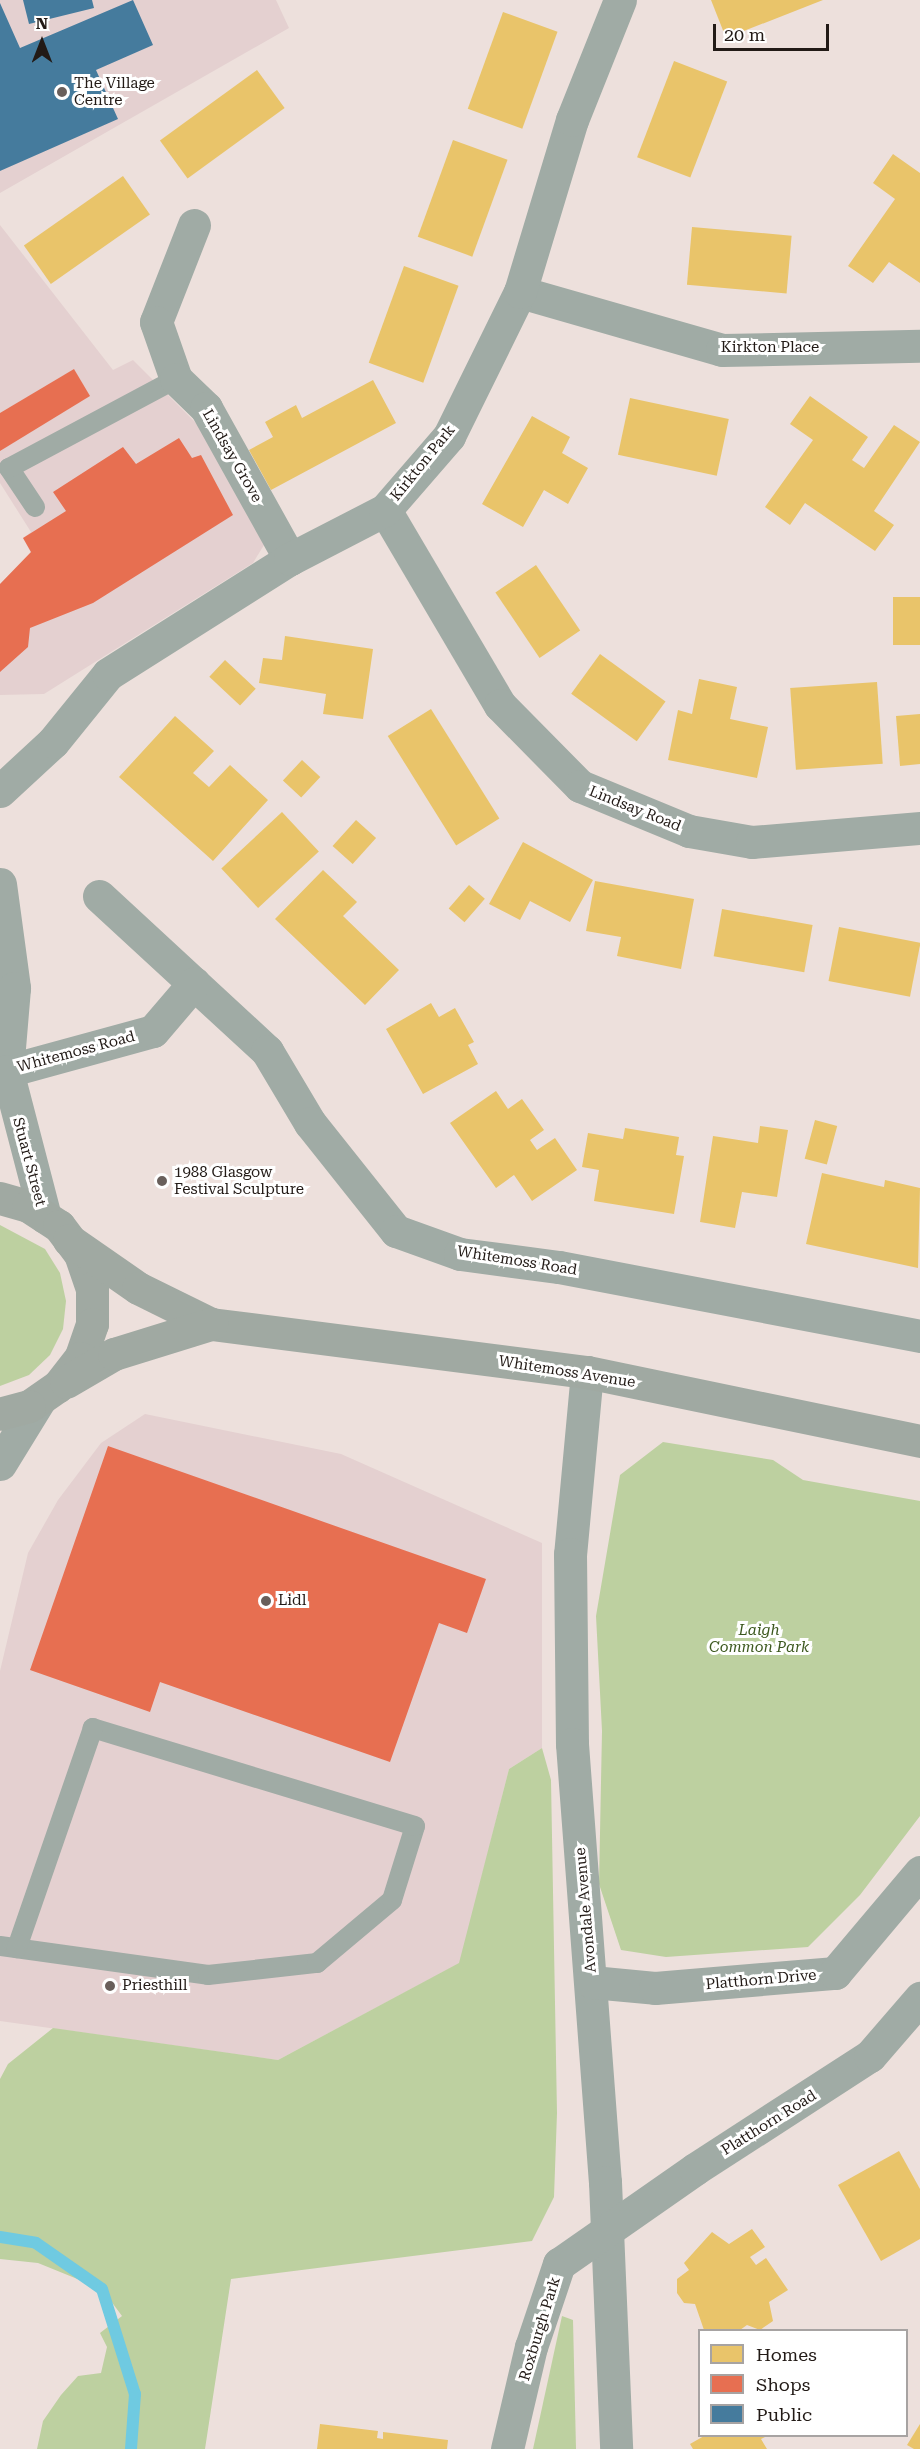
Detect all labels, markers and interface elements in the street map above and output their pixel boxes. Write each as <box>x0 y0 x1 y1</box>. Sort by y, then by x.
north arrow <box>12 12 72 72</box>
scale bar <box>716 12 832 50</box>
text: N <box>36 14 48 33</box>
text: 20 m <box>724 24 765 45</box>
place label: The Village Centre <box>74 74 155 109</box>
marker: The Village Centre <box>55 85 69 99</box>
street label: Kirkton Place <box>721 339 819 357</box>
street label: Lindsay Grove <box>198 406 266 506</box>
street label: Kirkton Park <box>387 421 459 505</box>
street label: Lindsay Road <box>586 782 684 836</box>
street label: Whitemoss Road <box>15 1028 137 1076</box>
street label: Stuart Street <box>9 1116 49 1208</box>
place label: 1988 Glasgow Festival Sculpture <box>174 1163 304 1198</box>
marker: 1988 Glasgow Festival Sculpture <box>155 1174 169 1188</box>
street label: Whitemoss Road <box>456 1243 578 1279</box>
street label: Whitemoss Avenue <box>497 1352 637 1392</box>
place label: Lidl <box>278 1592 306 1610</box>
marker: Lidl <box>259 1594 273 1608</box>
park label: Laigh Common Park <box>709 1621 809 1656</box>
street label: Avondale Avenue <box>572 1847 600 1973</box>
street label: Platthorn Drive <box>705 1966 817 1994</box>
place label: Priesthill <box>122 1977 187 1995</box>
marker: Priesthill <box>103 1979 117 1993</box>
street label: Platthorn Road <box>718 2087 820 2159</box>
street label: Roxburgh Park <box>516 2275 564 2383</box>
legend <box>698 2329 908 2437</box>
text: Homes <box>756 2344 817 2365</box>
text: Shops <box>756 2374 810 2395</box>
text: Public <box>756 2404 812 2425</box>

